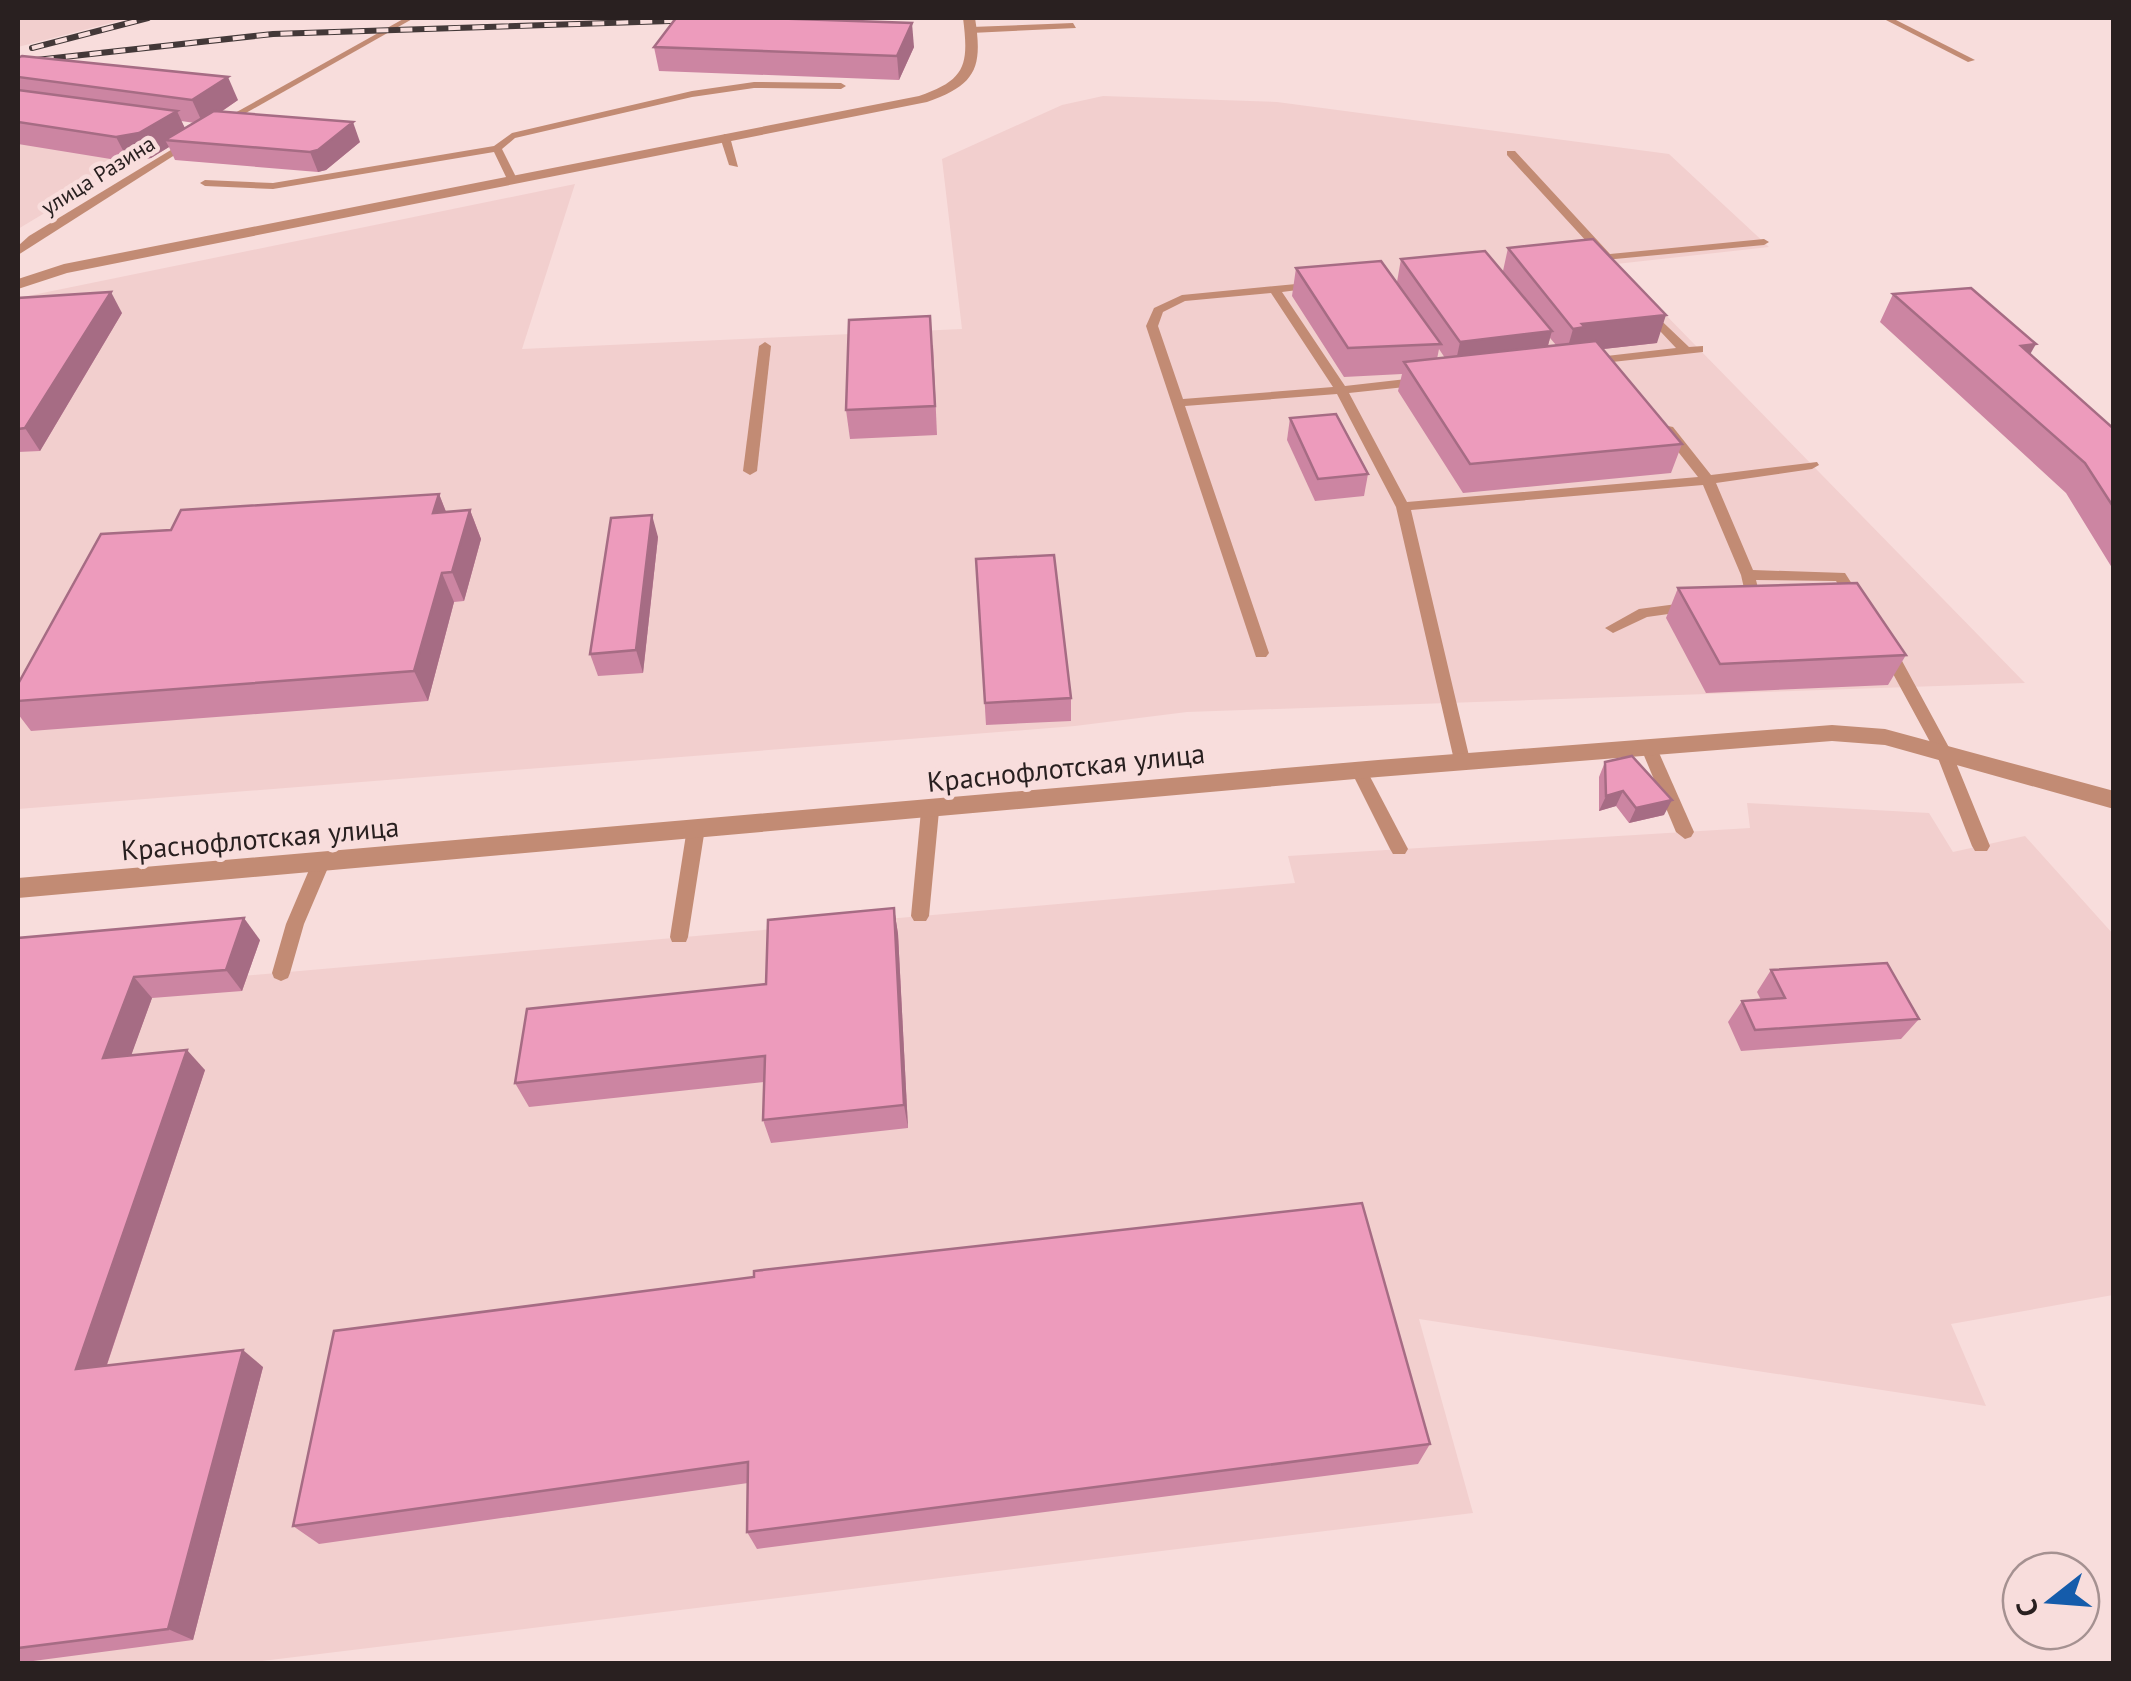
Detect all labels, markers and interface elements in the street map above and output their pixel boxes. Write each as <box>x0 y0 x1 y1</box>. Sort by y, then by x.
street label: улица Разина <box>36 129 160 221</box>
street label: Краснофлотская улица <box>925 734 1207 800</box>
street label: Краснофлотская улица <box>119 807 401 869</box>
north arrow <box>2001 1551 2101 1651</box>
text: С <box>2007 1596 2047 1621</box>

